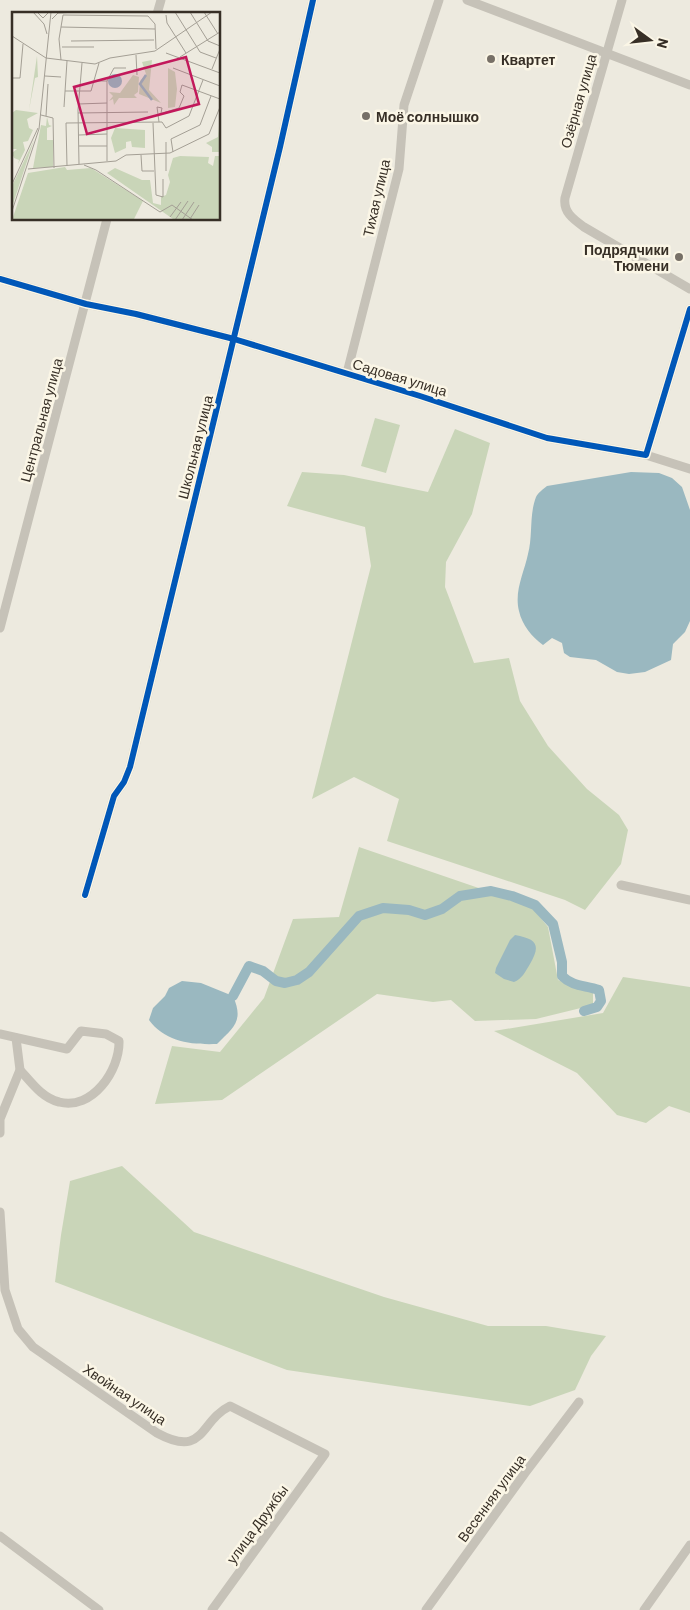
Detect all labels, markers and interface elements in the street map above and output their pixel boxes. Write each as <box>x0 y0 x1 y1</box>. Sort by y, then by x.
inset map <box>12 12 220 220</box>
north arrow <box>625 15 675 65</box>
text: N <box>654 37 672 50</box>
place label: Квартет <box>501 51 556 68</box>
street label: Озёрная улица <box>556 52 600 150</box>
marker: Квартет <box>485 53 497 65</box>
place label: Моё солнышко <box>376 108 479 125</box>
marker: Моё солнышко <box>360 110 372 122</box>
street label: Тихая улица <box>359 157 393 239</box>
place label: Подрядчики Тюмени <box>584 241 669 274</box>
marker: Подрядчики Тюмени <box>673 251 685 263</box>
street label: Садовая улица <box>351 355 450 400</box>
street label: Центральная улица <box>16 356 66 484</box>
street label: Школьная улица <box>174 393 216 501</box>
street label: Хвойная улица <box>80 1360 170 1428</box>
street label: Весенняя улица <box>454 1451 529 1545</box>
street label: улица Дружбы <box>223 1481 291 1567</box>

